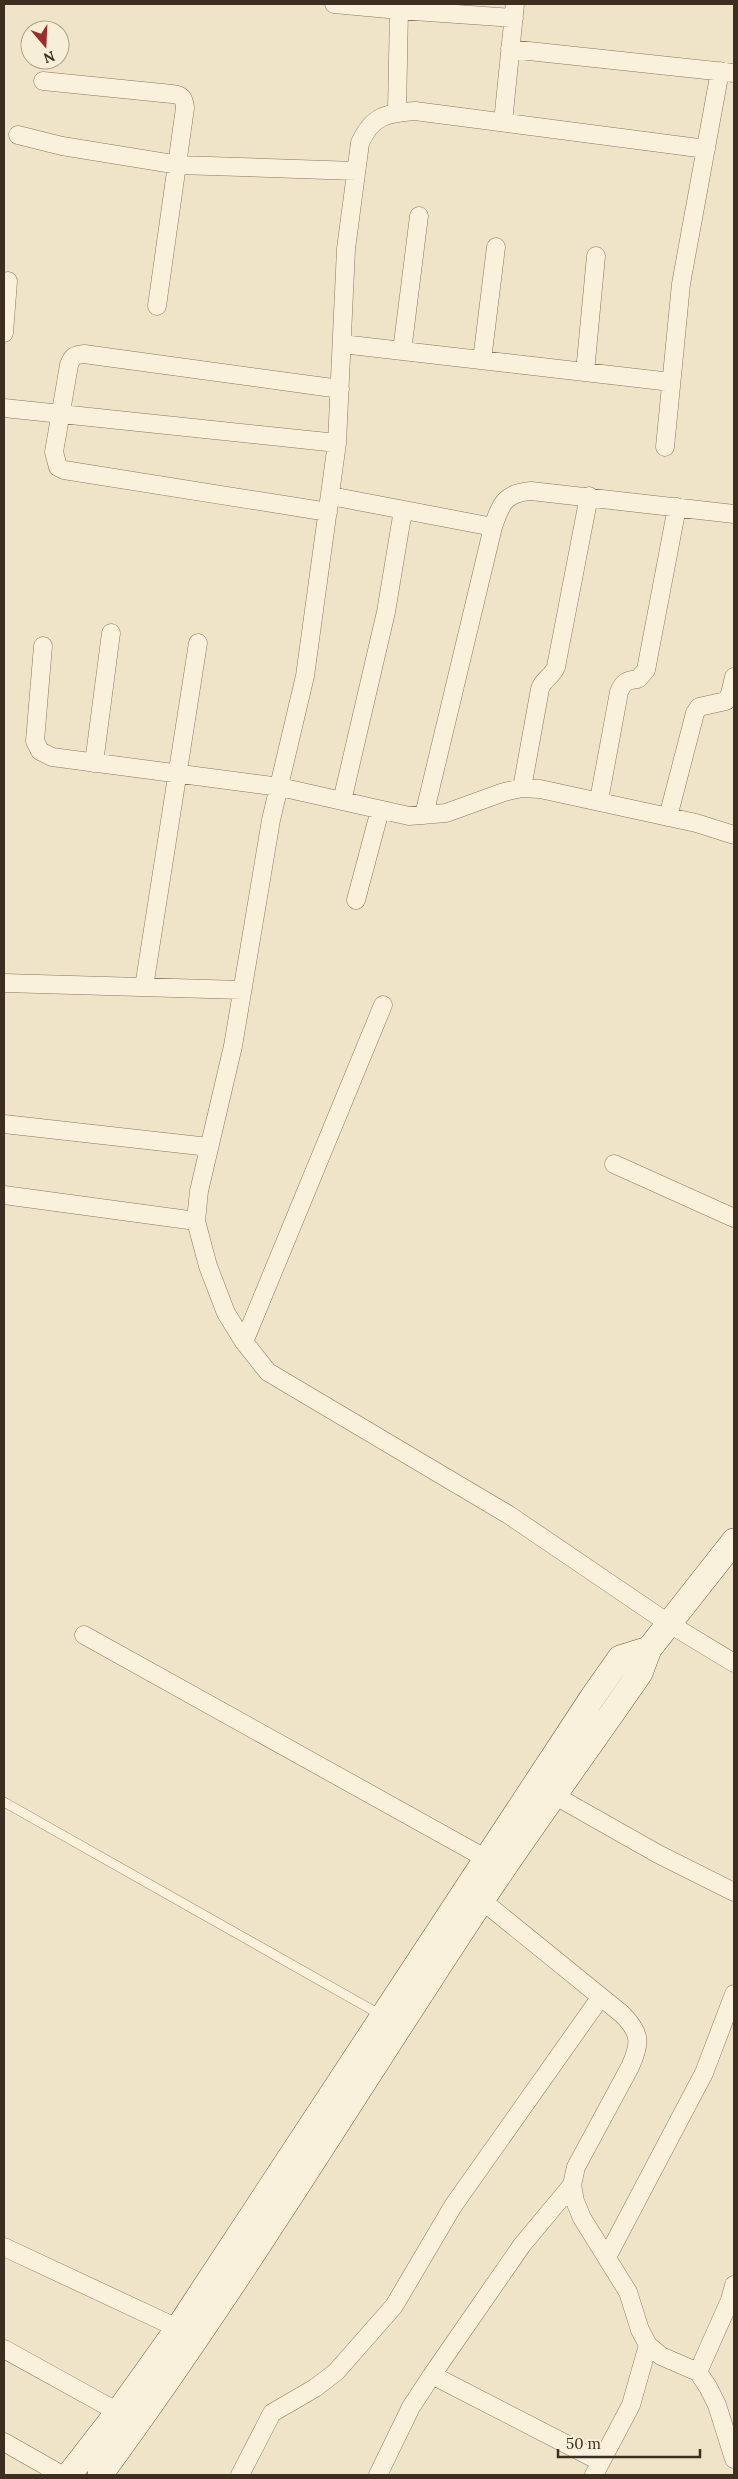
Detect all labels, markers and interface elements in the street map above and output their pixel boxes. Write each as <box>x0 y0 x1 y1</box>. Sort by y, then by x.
north arrow <box>20 20 70 70</box>
text: N <box>41 47 57 68</box>
scale bar <box>558 2426 700 2458</box>
text: 50 m <box>566 2434 601 2453</box>

